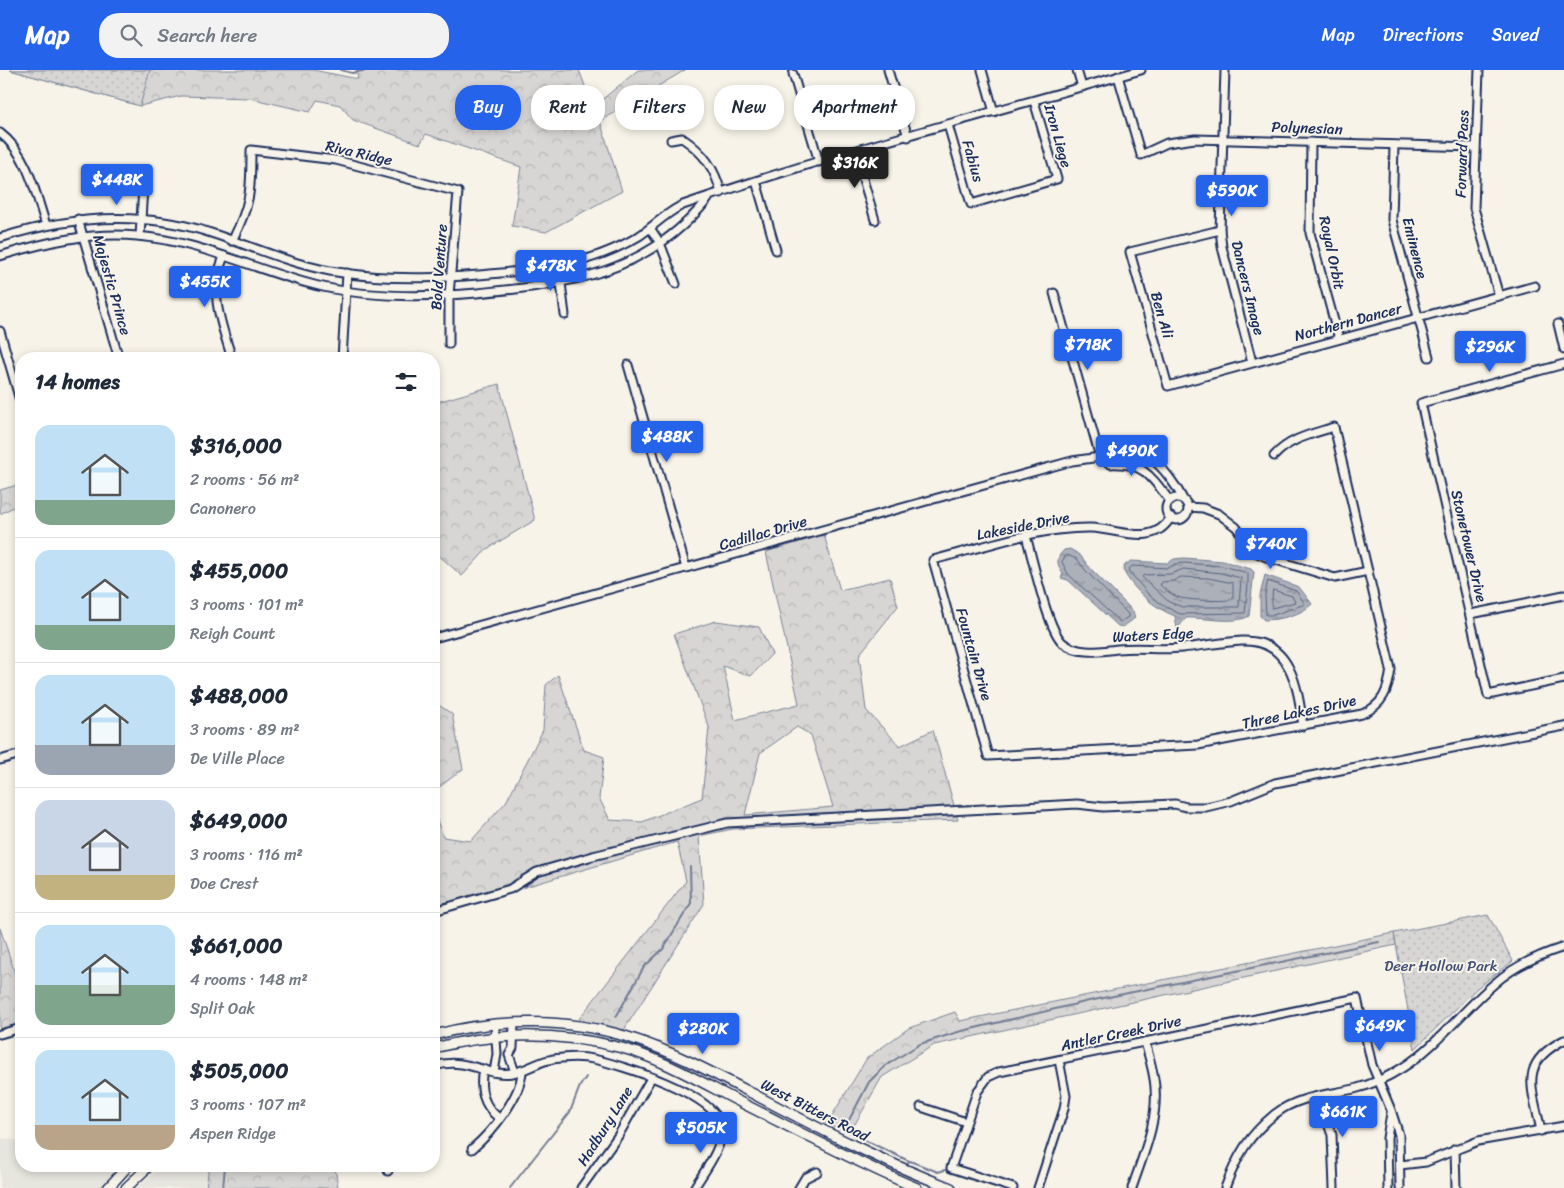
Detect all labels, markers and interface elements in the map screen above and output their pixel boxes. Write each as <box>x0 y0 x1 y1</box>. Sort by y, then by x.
search box <box>99 13 449 58</box>
text: Map <box>25 14 69 56</box>
text: Search here <box>157 19 257 52</box>
text: Map <box>1322 19 1355 51</box>
text: Directions <box>1383 19 1464 51</box>
text: Saved <box>1492 19 1539 51</box>
icon: search <box>117 21 145 49</box>
chip: Buy <box>455 85 521 130</box>
chip: Rent <box>531 85 605 130</box>
chip: Filters <box>615 85 704 130</box>
chip: New <box>714 85 784 130</box>
chip: Apartment <box>794 85 915 130</box>
street label: Iron Liege <box>1036 100 1080 171</box>
street label: Forward Pass <box>1447 109 1477 198</box>
street label: Polynesian <box>1271 114 1343 142</box>
street label: Riva Ridge <box>323 133 395 173</box>
street label: Fabius <box>955 137 991 185</box>
pin: $316K <box>820 146 890 189</box>
text: $316K <box>832 148 878 177</box>
pin: $448K <box>82 164 152 206</box>
text: $448K <box>92 165 142 194</box>
pin: $590K <box>1197 174 1267 217</box>
text: $590K <box>1207 176 1257 205</box>
street label: Royal Orbit <box>1311 214 1353 293</box>
street label: Eminence <box>1395 214 1435 282</box>
street label: Bold Venture <box>423 223 455 311</box>
street label: Majestic Prince <box>85 232 139 339</box>
street label: Dancers Image <box>1224 238 1272 338</box>
pin: $478K <box>516 250 586 292</box>
text: $478K <box>526 251 576 280</box>
pin: $455K <box>170 266 240 308</box>
text: $455K <box>180 267 230 296</box>
street label: Ben Ali <box>1143 289 1181 342</box>
street label: Northern Dancer <box>1291 295 1406 349</box>
pin: $718K <box>1053 328 1123 371</box>
text: $718K <box>1065 330 1111 359</box>
pin: $296K <box>1455 330 1525 373</box>
text: $296K <box>1466 332 1514 361</box>
text: 14 homes <box>35 363 120 401</box>
icon: filters <box>392 368 420 396</box>
pin: $488K <box>632 420 702 463</box>
text: $488K <box>642 422 692 451</box>
text: $316,000 <box>190 427 282 465</box>
pin: $490K <box>1097 434 1167 477</box>
text: $490K <box>1107 436 1157 465</box>
icon: home <box>75 445 135 505</box>
text: 2 rooms · 56 m² <box>190 465 299 494</box>
street label: Stonetower Drive <box>1443 487 1495 605</box>
text: Canonero <box>190 494 256 523</box>
street label: Lakeside Drive <box>974 504 1072 548</box>
street label: Cadillac Drive <box>716 508 810 558</box>
pin: $740K <box>1236 528 1306 570</box>
text: $740K <box>1246 529 1296 558</box>
text: $455,000 <box>190 552 288 590</box>
icon: home <box>75 570 135 630</box>
text: 3 rooms · 101 m² <box>190 590 304 619</box>
street label: Fountain Drive <box>948 604 1000 704</box>
text: Reigh Count <box>190 619 275 648</box>
street label: Waters Edge <box>1112 620 1194 650</box>
text: $488,000 <box>190 677 288 715</box>
street label: Three Lakes Drive <box>1240 687 1358 737</box>
icon: home <box>75 695 135 755</box>
text: 3 rooms · 89 m² <box>190 715 299 744</box>
text: De Ville Place <box>190 744 285 773</box>
text: $649,000 <box>190 802 288 840</box>
icon: home <box>75 820 135 880</box>
text: 3 rooms · 116 m² <box>190 840 303 869</box>
text: Doe Crest <box>190 869 258 898</box>
text: $661,000 <box>190 927 282 965</box>
icon: home <box>75 945 135 1005</box>
park label: Deer Hollow Park <box>1384 953 1498 979</box>
text: 4 rooms · 148 m² <box>190 965 308 994</box>
text: Split Oak <box>190 994 255 1023</box>
street label: Antler Creek Drive <box>1057 1007 1184 1059</box>
pin: $649K <box>1345 1010 1415 1052</box>
text: $649K <box>1355 1011 1405 1040</box>
pin: $280K <box>668 1012 738 1055</box>
text: $280K <box>678 1014 728 1043</box>
text: $505,000 <box>190 1052 289 1090</box>
icon: home <box>75 1070 135 1130</box>
street label: West Bitters Road <box>756 1071 875 1149</box>
street label: Hadbury Lane <box>570 1081 640 1171</box>
text: 3 rooms · 107 m² <box>190 1090 306 1119</box>
pin: $661K <box>1308 1096 1378 1138</box>
text: $661K <box>1320 1097 1366 1126</box>
pin: $505K <box>666 1112 736 1154</box>
text: $505K <box>676 1113 726 1142</box>
text: Aspen Ridge <box>190 1119 276 1148</box>

